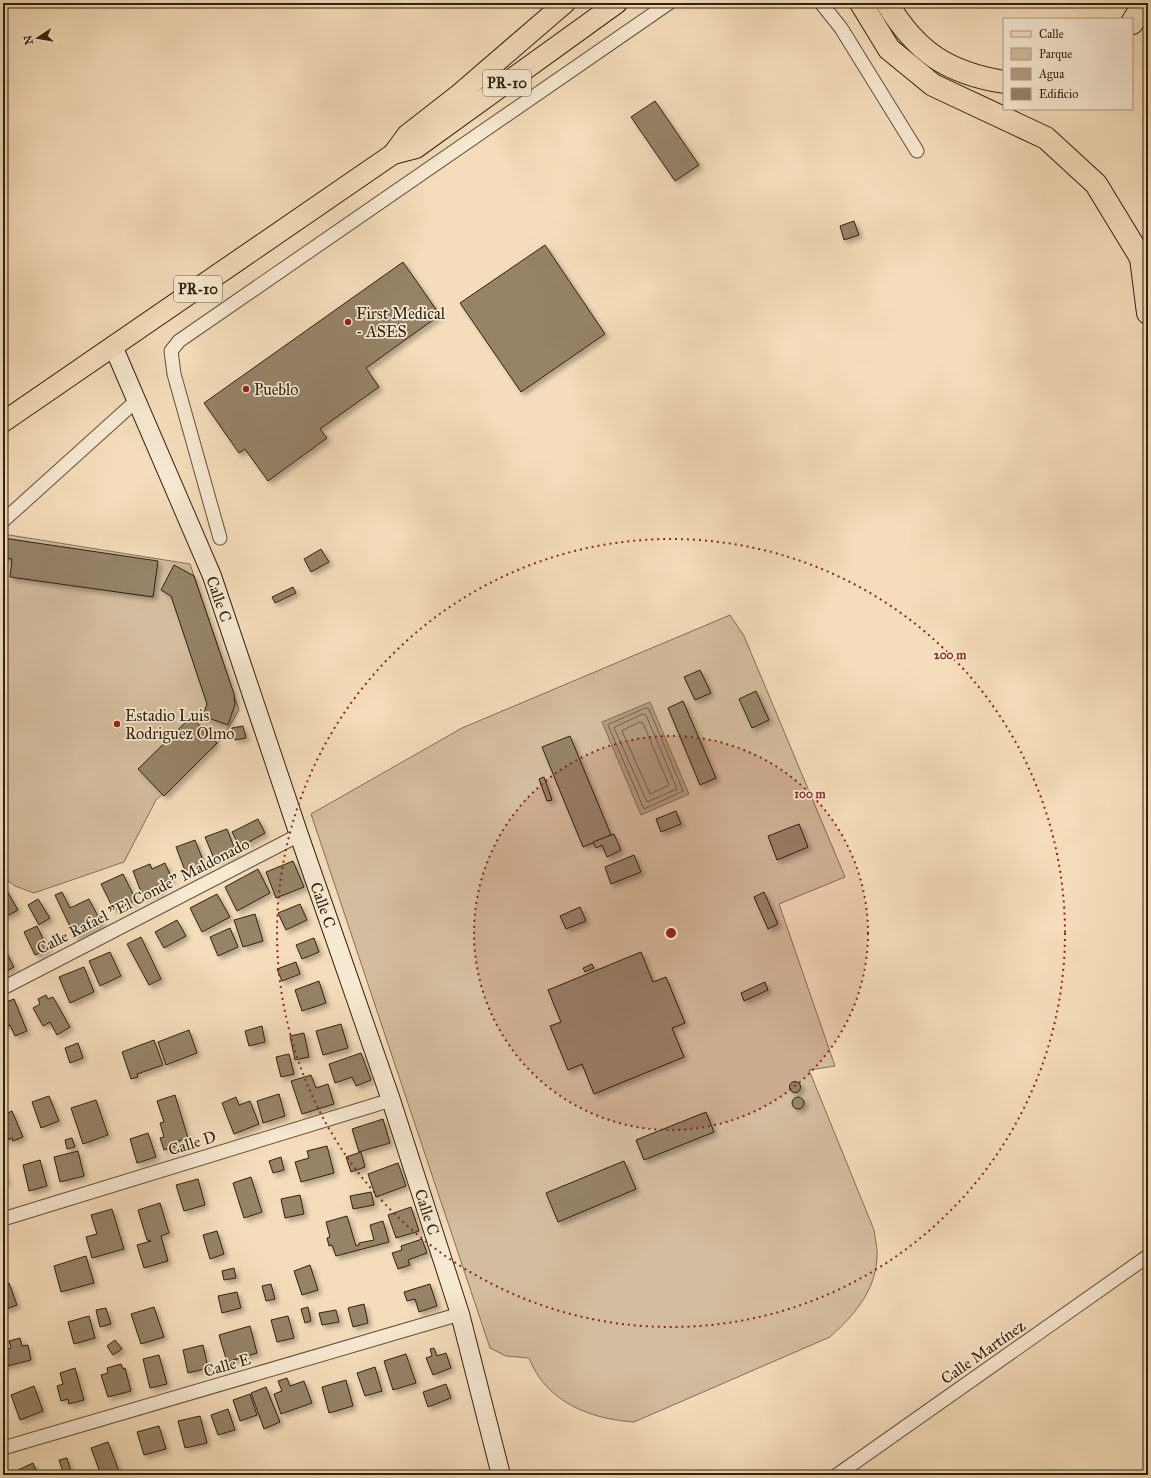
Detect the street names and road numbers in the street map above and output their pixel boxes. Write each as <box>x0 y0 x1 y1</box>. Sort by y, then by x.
road number: PR-10 <box>483 70 531 96</box>
road number: PR-10 <box>174 276 222 302</box>
street label: Calle C <box>202 574 236 624</box>
street label: Calle Rafael "El Conde" Maldonado <box>33 834 253 958</box>
street label: Calle C <box>306 880 340 930</box>
street label: Calle D <box>166 1127 218 1159</box>
street label: Calle C <box>411 1187 443 1237</box>
street label: Calle Martínez <box>937 1316 1029 1388</box>
street label: Calle E <box>201 1349 253 1381</box>

